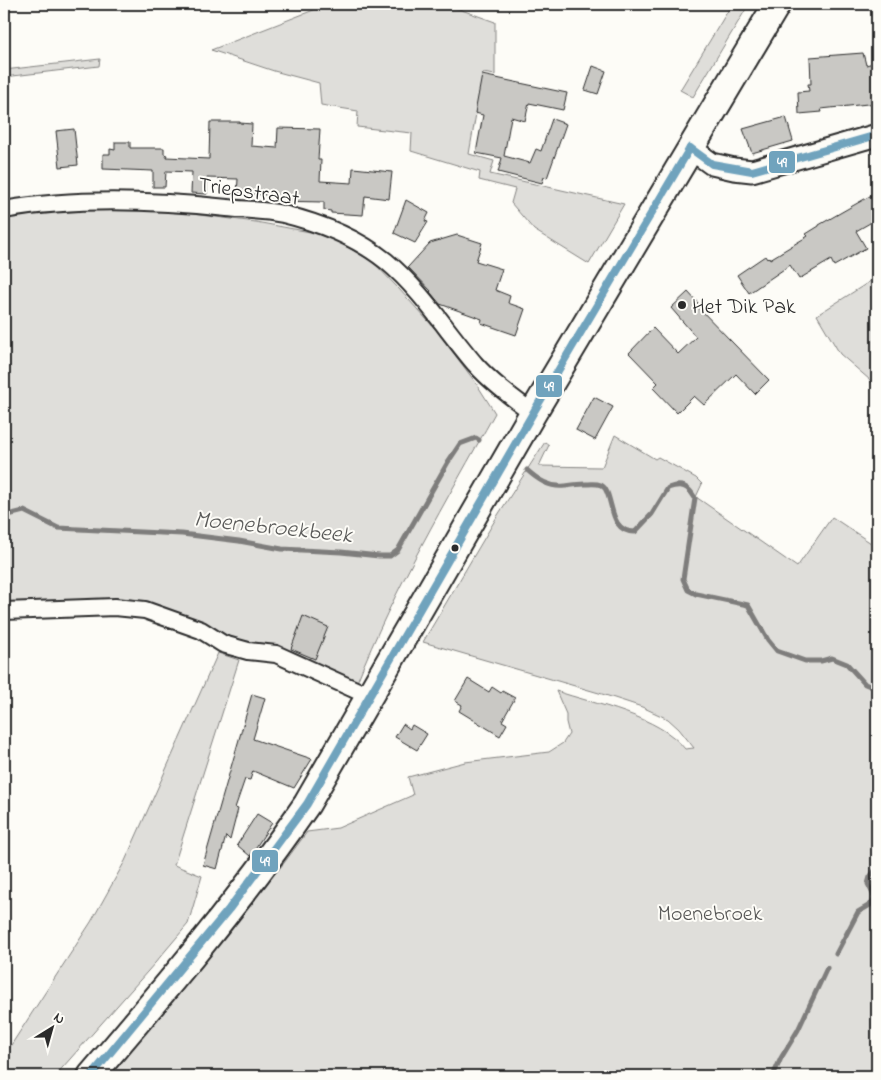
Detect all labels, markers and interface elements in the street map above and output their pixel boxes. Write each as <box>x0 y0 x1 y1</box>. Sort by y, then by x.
line badge: 49 <box>768 150 796 174</box>
text: 49 <box>776 153 788 174</box>
street label: Triepstraat <box>196 170 302 216</box>
place label: Het Dik Pak <box>692 292 796 324</box>
marker: Het Dik Pak <box>676 299 688 311</box>
line badge: 49 <box>535 374 563 398</box>
text: 49 <box>543 377 555 398</box>
water label: Moenebroekbeek <box>192 503 355 554</box>
unlabelled marker <box>450 543 460 553</box>
line badge: 49 <box>251 849 279 873</box>
text: 49 <box>259 852 271 873</box>
park label: Moenebroek <box>658 899 763 931</box>
north arrow <box>28 1002 78 1052</box>
text: N <box>49 1008 69 1030</box>

